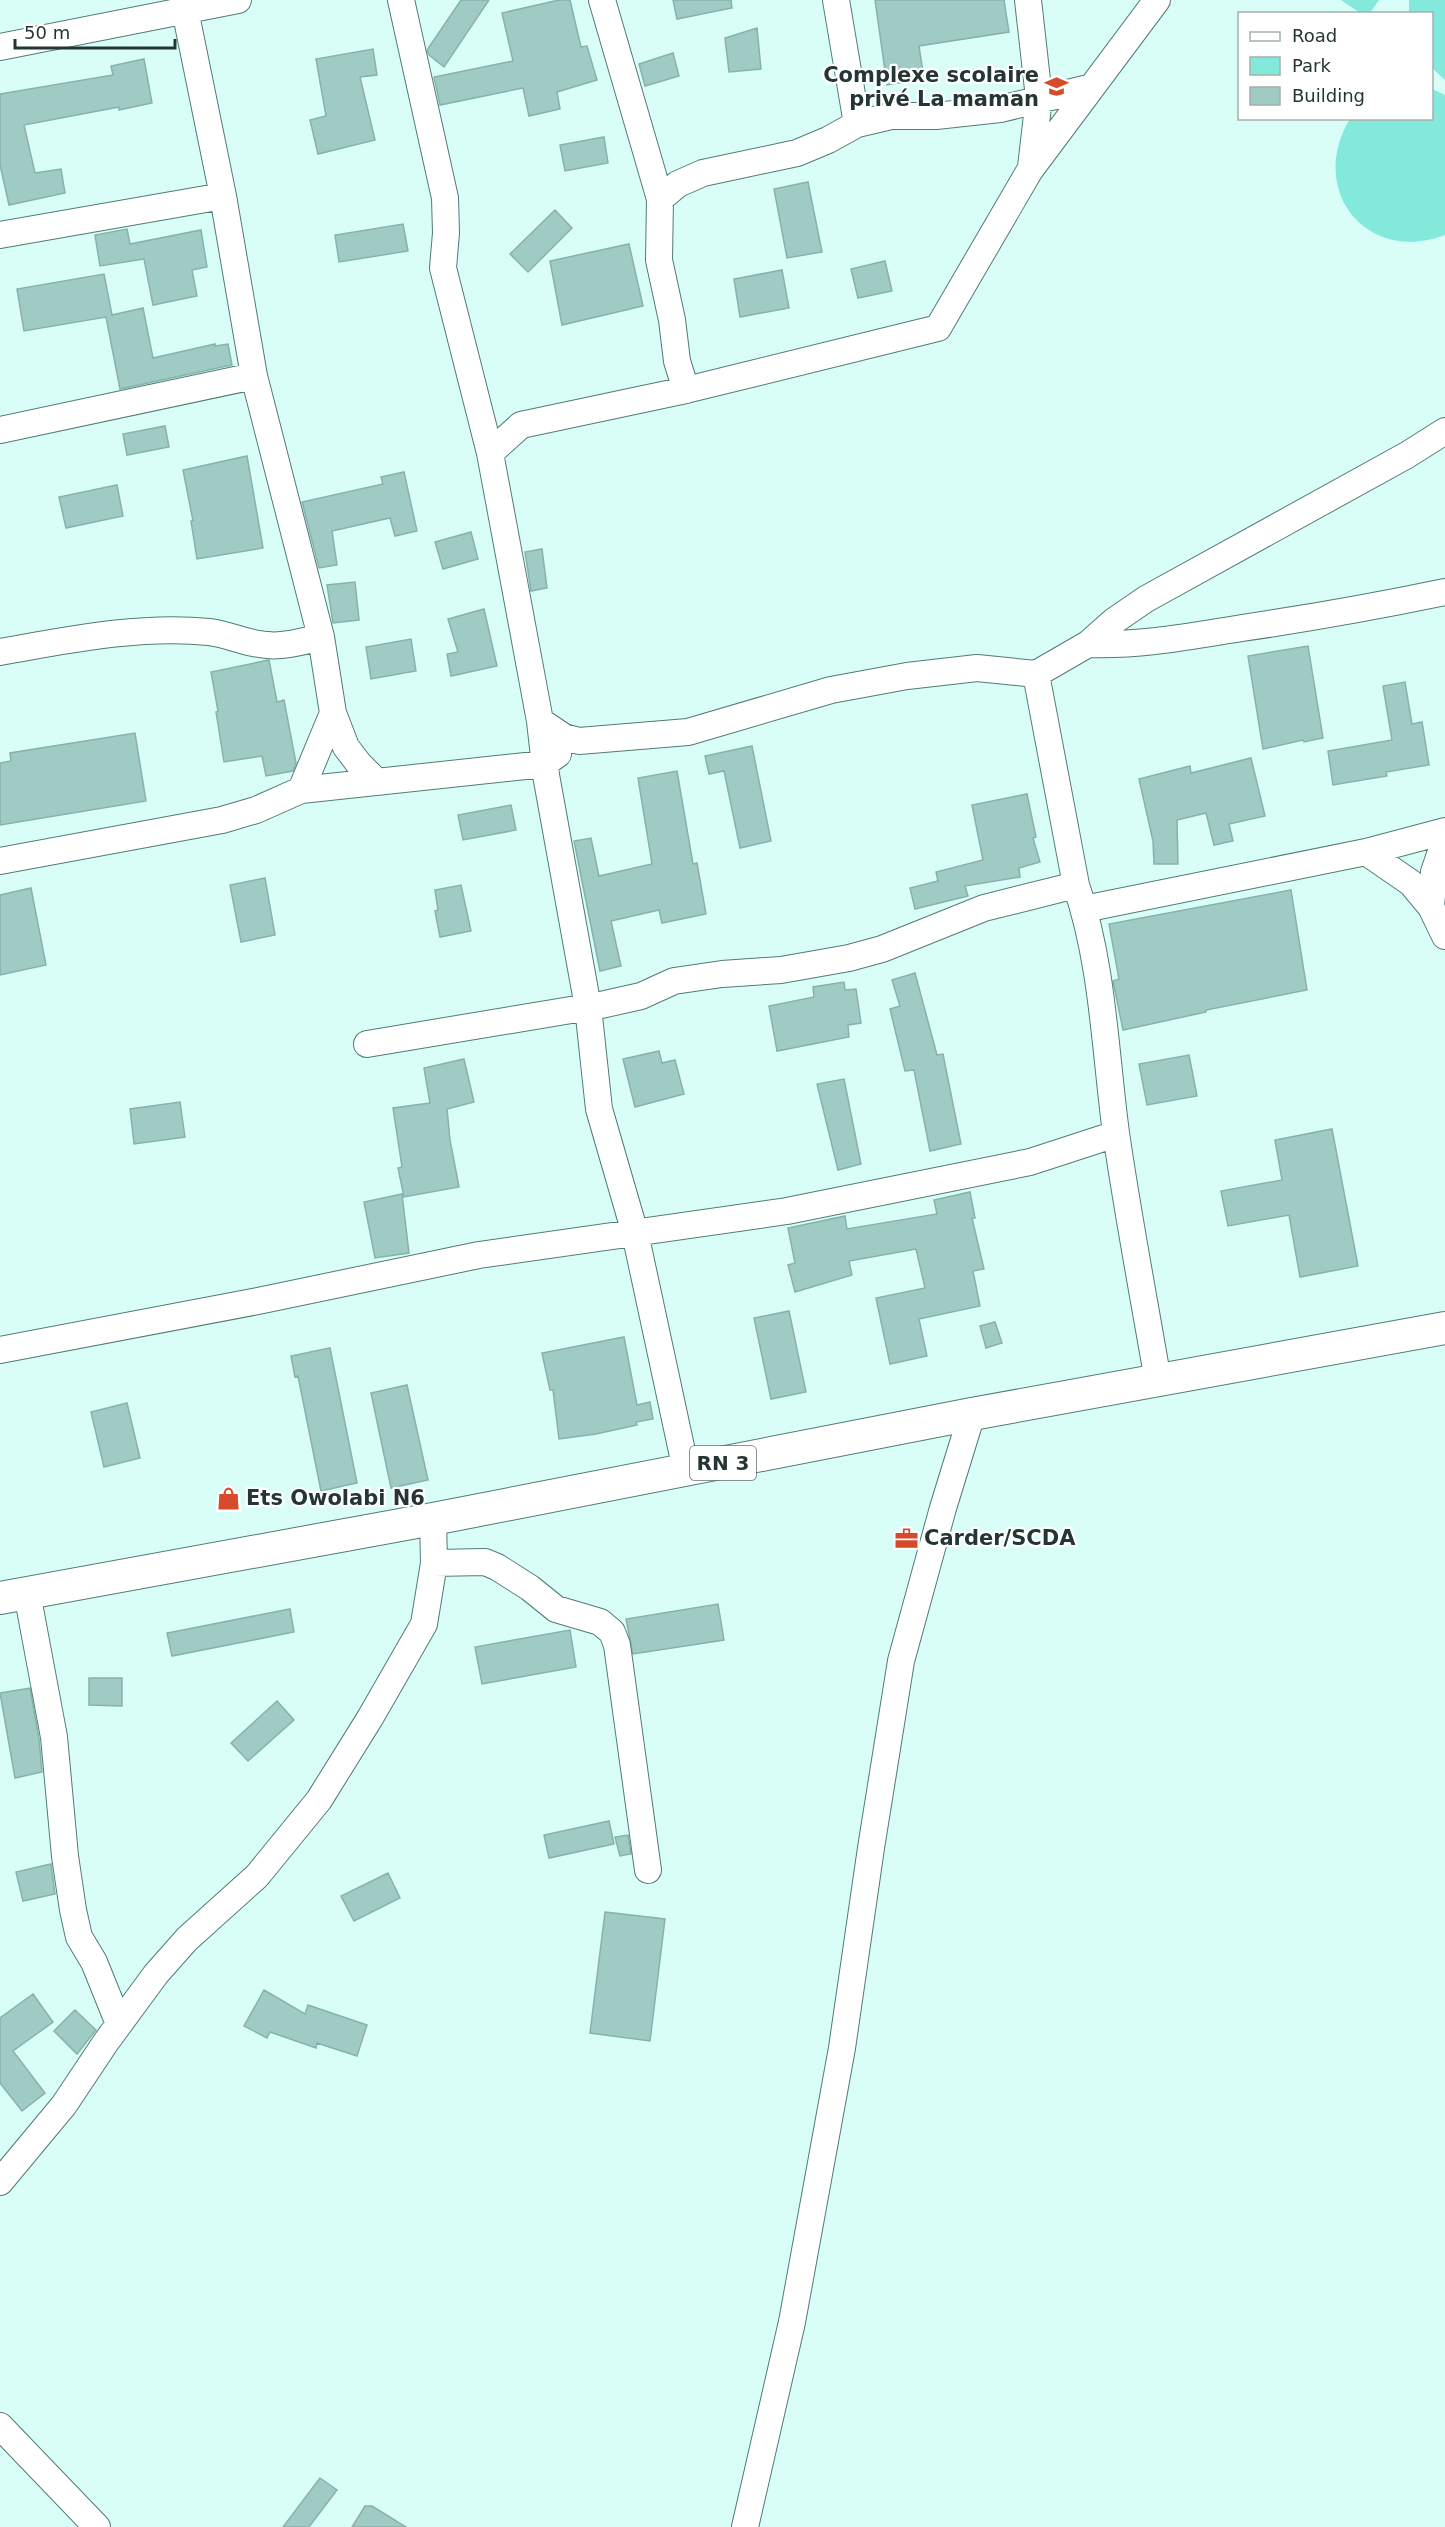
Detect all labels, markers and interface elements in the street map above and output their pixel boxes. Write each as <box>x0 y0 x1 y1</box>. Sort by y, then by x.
scale bar <box>15 12 176 50</box>
legend <box>1238 12 1433 120</box>
text: 50 m <box>24 22 70 43</box>
text: Road <box>1292 25 1337 46</box>
text: Park <box>1292 55 1331 76</box>
place label: Complexe scolaire privé La maman <box>823 63 1039 111</box>
school or university icon: Complexe scolaire privé La maman <box>1044 74 1070 100</box>
text: Building <box>1292 85 1365 106</box>
road number: RN 3 <box>690 1446 756 1480</box>
shop icon: Ets Owolabi N6 <box>215 1485 241 1511</box>
place label: Ets Owolabi N6 <box>246 1486 425 1510</box>
office icon: Carder/SCDA <box>893 1525 919 1551</box>
place label: Carder/SCDA <box>924 1526 1076 1550</box>

